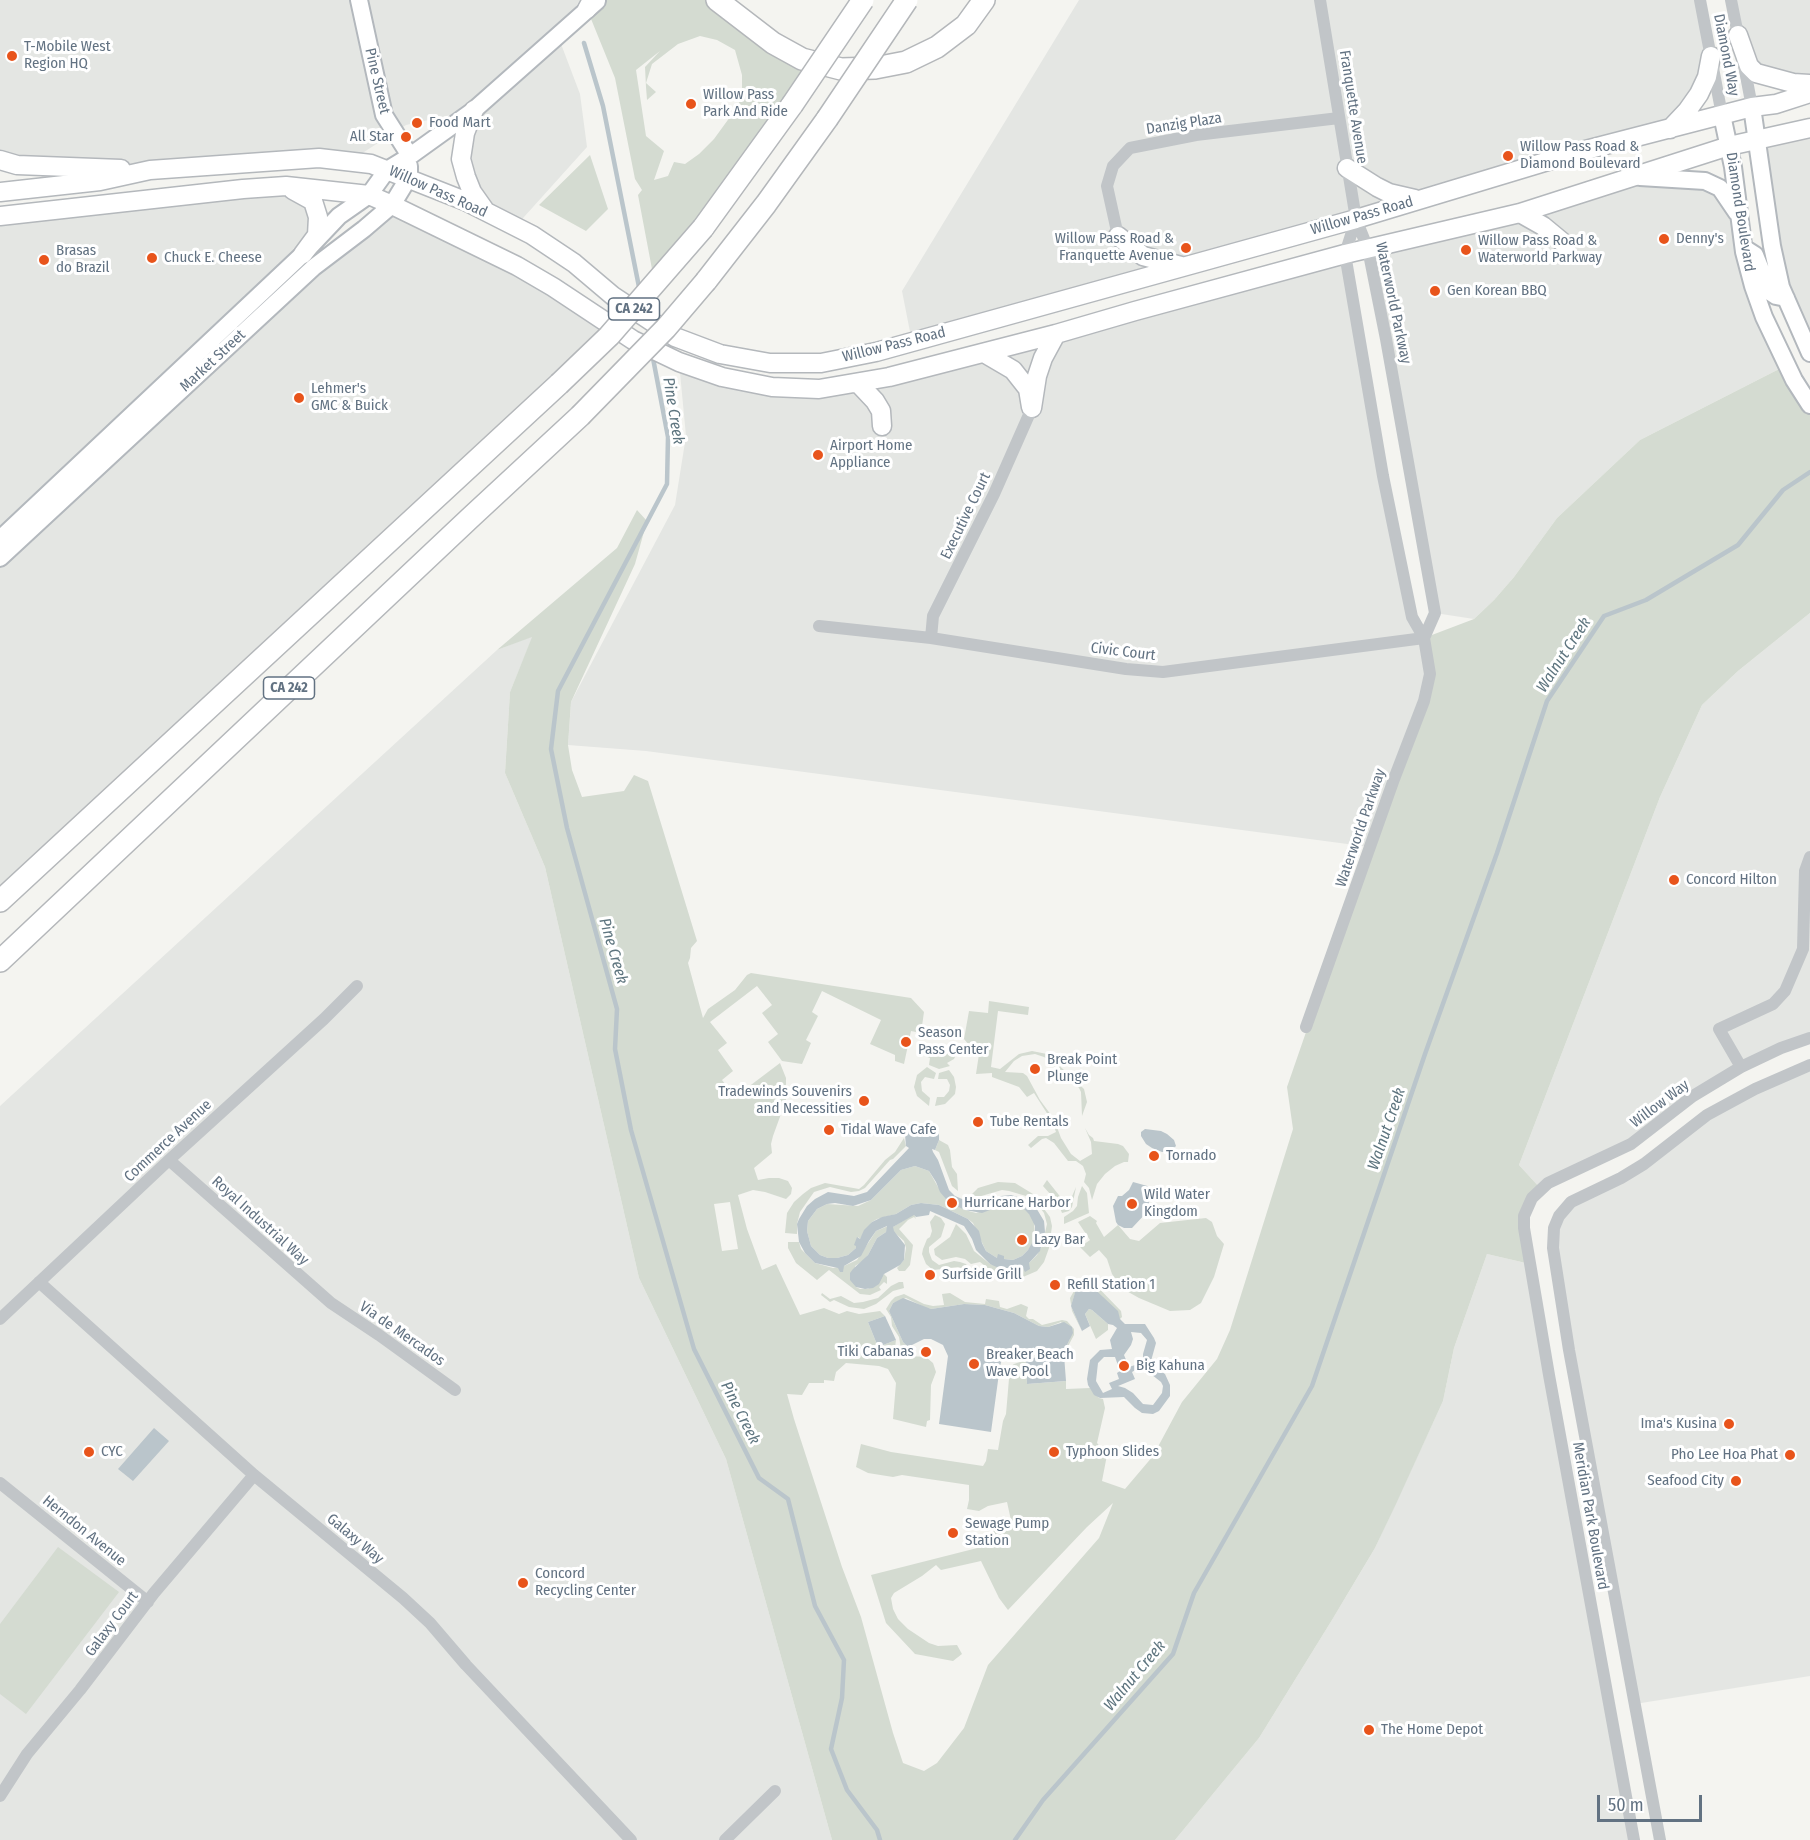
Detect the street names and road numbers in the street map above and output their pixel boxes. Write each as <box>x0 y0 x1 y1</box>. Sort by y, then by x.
street label: Diamond Way <box>1709 12 1743 98</box>
street label: Pine Street <box>361 46 393 116</box>
street label: Franquette Avenue <box>1335 49 1371 165</box>
street label: Danzig Plaza <box>1145 109 1223 139</box>
street label: Diamond Boulevard <box>1722 151 1758 273</box>
street label: Willow Pass Road <box>386 162 490 222</box>
street label: Willow Pass Road <box>1309 193 1415 239</box>
street label: Waterworld Parkway <box>1371 241 1415 365</box>
road number: CA 242 <box>608 298 660 320</box>
street label: Willow Pass Road <box>841 323 947 367</box>
street label: Market Street <box>177 326 249 396</box>
street label: Executive Court <box>937 470 995 562</box>
street label: Civic Court <box>1090 639 1156 665</box>
road number: CA 242 <box>264 677 314 699</box>
street label: Waterworld Parkway <box>1332 766 1390 890</box>
street label: Willow Way <box>1627 1076 1693 1132</box>
street label: Commerce Avenue <box>121 1096 215 1186</box>
street label: Royal Industrial Way <box>208 1173 312 1269</box>
street label: Via de Mercados <box>356 1298 448 1370</box>
street label: Meridian Park Boulevard <box>1568 1441 1612 1591</box>
street label: Herndon Avenue <box>39 1492 129 1570</box>
street label: Galaxy Way <box>323 1510 387 1568</box>
street label: Galaxy Court <box>82 1588 142 1660</box>

